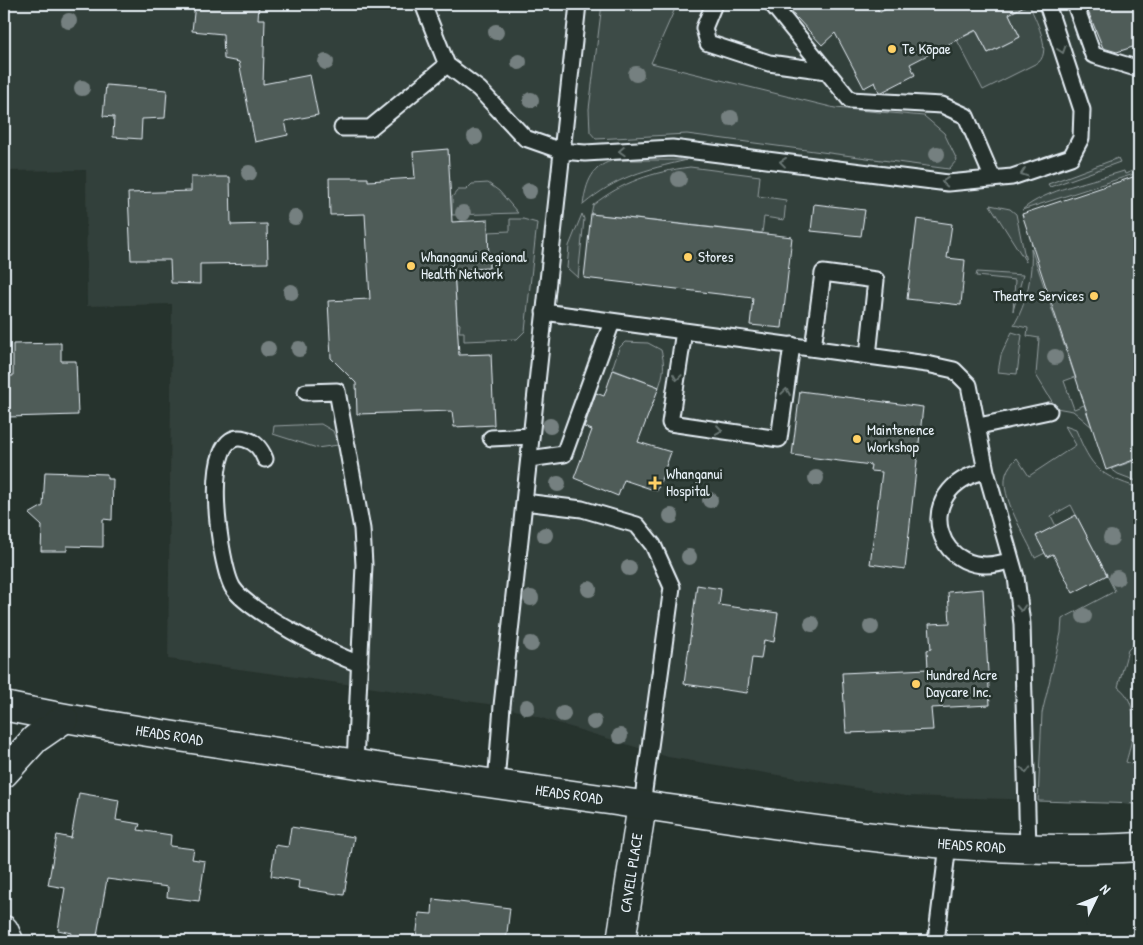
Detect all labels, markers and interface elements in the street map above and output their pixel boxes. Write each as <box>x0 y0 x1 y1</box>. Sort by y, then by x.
place label: Te Kōpae <box>902 38 951 59</box>
marker: Te Kōpae <box>886 43 898 55</box>
one-way arrow <box>1057 45 1067 54</box>
one-way arrow <box>618 145 626 156</box>
one-way arrow <box>779 157 787 168</box>
one-way arrow <box>1020 167 1028 177</box>
one-way arrow <box>940 177 948 188</box>
place label: Whanganui Regional Health Network <box>421 246 527 284</box>
place label: Stores <box>698 246 734 267</box>
marker: Stores <box>682 251 694 263</box>
marker: Whanganui Regional Health Network <box>405 260 417 272</box>
place label: Theatre Services <box>993 285 1084 306</box>
marker: Theatre Services <box>1088 290 1100 302</box>
one-way arrow <box>672 373 683 381</box>
one-way arrow <box>780 387 790 396</box>
place label: Maintenence Workshop <box>867 419 934 457</box>
one-way arrow <box>715 424 723 435</box>
marker: Maintenence Workshop <box>851 433 863 445</box>
place label: Whanganui Hospital <box>666 463 723 501</box>
marker: Whanganui Hospital <box>648 476 662 490</box>
one-way arrow <box>1015 604 1026 612</box>
place label: Hundred Acre Daycare Inc. <box>926 664 998 702</box>
marker: Hundred Acre Daycare Inc. <box>910 678 922 690</box>
street label: HEADS ROAD <box>134 719 206 751</box>
one-way arrow <box>1021 766 1031 774</box>
street label: HEADS ROAD <box>534 779 605 809</box>
street label: CAVELL PLACE <box>615 831 648 914</box>
street label: HEADS ROAD <box>937 832 1007 858</box>
north arrow <box>1070 872 1120 922</box>
text: N <box>1096 880 1116 898</box>

